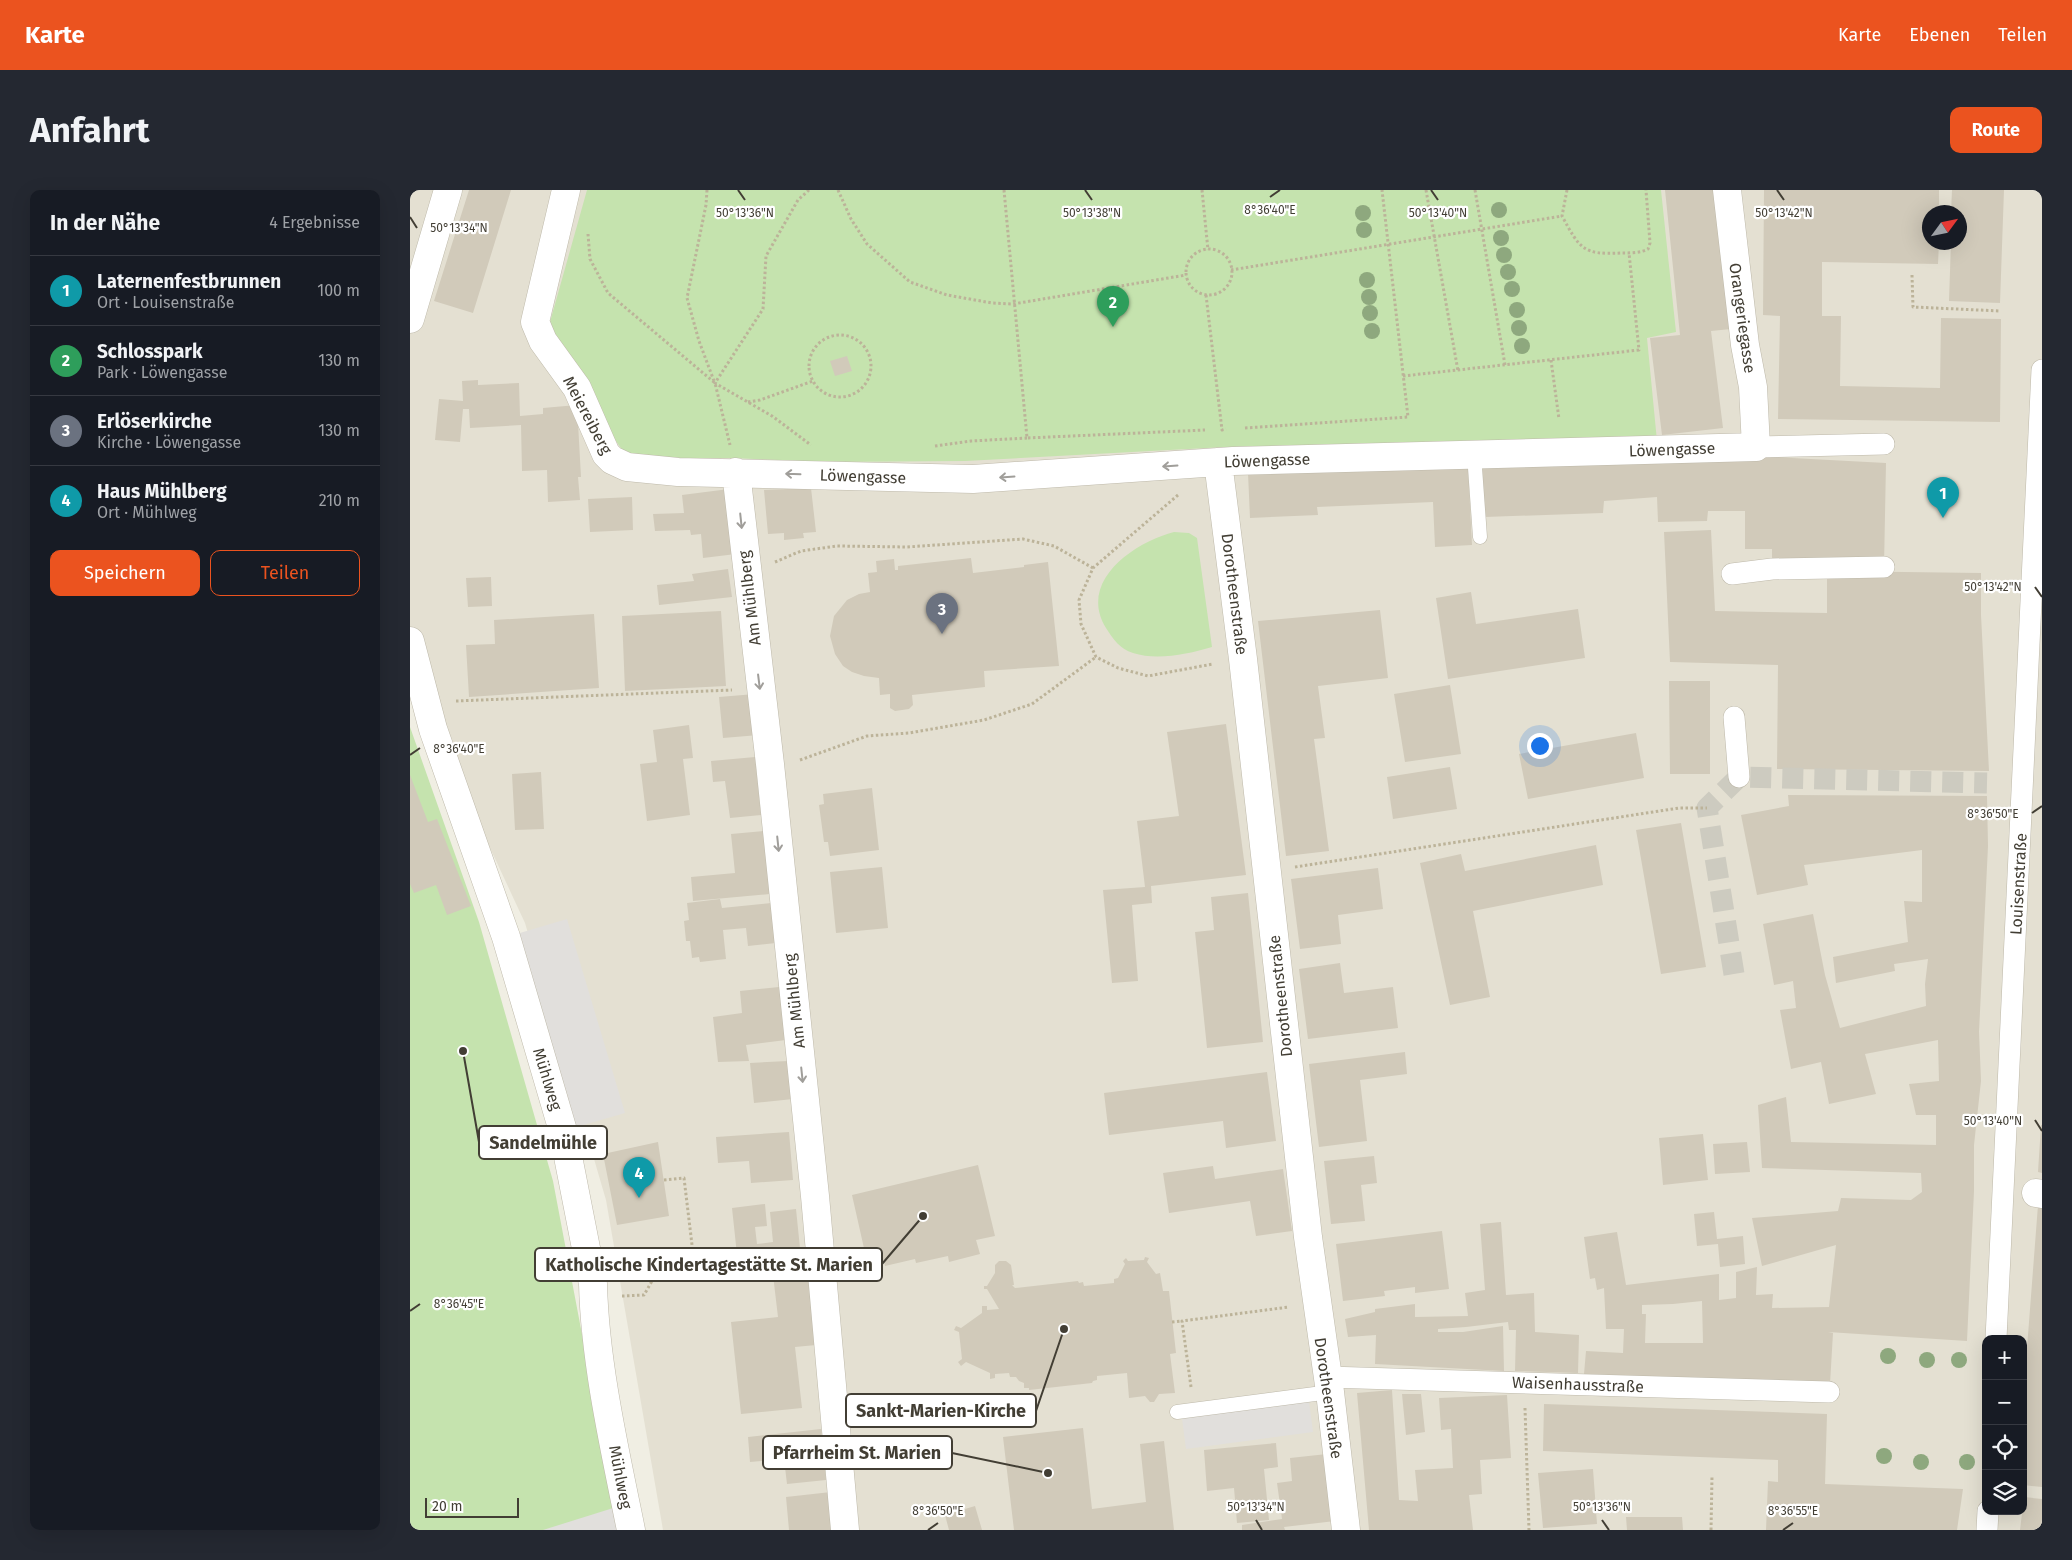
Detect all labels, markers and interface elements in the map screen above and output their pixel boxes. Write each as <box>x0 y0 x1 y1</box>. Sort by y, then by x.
text: Karte <box>25 21 85 49</box>
text: Karte <box>1838 24 1881 46</box>
text: Ebenen <box>1909 24 1970 46</box>
text: Teilen <box>1998 24 2047 46</box>
button: Route <box>1950 107 2042 153</box>
text: Anfahrt <box>30 109 149 151</box>
text: 8°36'40"E <box>1244 203 1296 217</box>
north arrow <box>1922 205 1967 250</box>
text: 50°13'36"N <box>716 206 774 220</box>
text: 50°13'38"N <box>1063 206 1121 220</box>
text: 50°13'40"N <box>1409 206 1467 220</box>
text: 50°13'42"N <box>1755 206 1813 220</box>
text: In der Nähe <box>50 210 160 236</box>
text: 4 Ergebnisse <box>269 213 360 232</box>
text: 50°13'34"N <box>430 221 488 235</box>
street label: Orangeriegasse <box>1725 262 1760 374</box>
text: Laternenfestbrunnen <box>97 270 281 293</box>
text: 1 <box>62 281 70 300</box>
text: 100 m <box>317 281 360 300</box>
pin: 2 <box>1097 286 1129 327</box>
text: Ort · Louisenstraße <box>97 293 234 312</box>
text: Schlosspark <box>97 340 202 363</box>
text: 2 <box>62 351 70 370</box>
text: 130 m <box>318 351 360 370</box>
text: Park · Löwengasse <box>97 363 227 382</box>
street label: Meiereiberg <box>559 373 616 458</box>
text: Erlöserkirche <box>97 410 212 433</box>
text: 3 <box>62 421 70 440</box>
text: 130 m <box>318 421 360 440</box>
text: Kirche · Löwengasse <box>97 433 241 452</box>
street label: Löwengasse <box>1628 438 1716 461</box>
street label: Löwengasse <box>1223 449 1311 472</box>
one-way arrow <box>1162 462 1178 471</box>
street label: Löwengasse <box>819 465 907 488</box>
one-way arrow <box>785 469 801 479</box>
one-way arrow <box>1000 472 1016 482</box>
pin: 1 <box>1927 477 1959 518</box>
text: Haus Mühlberg <box>97 480 227 503</box>
text: 4 <box>61 491 71 510</box>
text: 210 m <box>319 491 360 510</box>
text: Ort · Mühlweg <box>97 503 197 522</box>
one-way arrow <box>736 512 745 528</box>
street label: Dorotheenstraße <box>1218 532 1251 656</box>
street label: Am Mühlberg <box>734 549 765 646</box>
button: Speichern <box>50 550 200 596</box>
button: Teilen <box>210 550 360 596</box>
text: 50°13'42"N <box>1964 580 2022 594</box>
pin: 3 <box>926 593 958 634</box>
one-way arrow <box>754 674 764 690</box>
your location <box>1527 733 1553 759</box>
text: 8°36'40"E <box>433 742 485 756</box>
text: 8°36'50"E <box>1967 807 2019 821</box>
street label: Louisenstraße <box>2006 833 2031 936</box>
one-way arrow <box>773 835 783 851</box>
street label: Dorotheenstraße <box>1265 934 1296 1058</box>
street label: Am Mühlberg <box>780 952 809 1049</box>
street label: Mühlweg <box>529 1046 566 1113</box>
one-way arrow <box>797 1066 807 1082</box>
text: 50°13'40"N <box>1964 1114 2022 1128</box>
callout: Sandelmühle <box>479 1126 607 1159</box>
text: Sandelmühle <box>489 1132 597 1154</box>
pin: 4 <box>623 1157 655 1198</box>
callout: Katholische Kindertagestätte St. Marien <box>535 1248 882 1281</box>
text: Katholische Kindertagestätte St. Marien <box>545 1254 873 1276</box>
text: 8°36'45"E <box>434 1297 484 1311</box>
map controls <box>1982 1335 2027 1515</box>
button: + <box>1982 1335 2027 1380</box>
street label: Dorotheenstraße <box>1311 1336 1346 1460</box>
street label: Waisenhausstraße <box>1512 1373 1644 1396</box>
button: − <box>1982 1380 2027 1425</box>
callout: Sankt-Marien-Kirche <box>846 1394 1036 1427</box>
text: Sankt-Marien-Kirche <box>856 1400 1026 1422</box>
button: locate <box>1982 1425 2027 1470</box>
callout: Pfarrheim St. Marien <box>763 1436 952 1469</box>
text: Pfarrheim St. Marien <box>773 1442 941 1464</box>
street label: Mühlweg <box>605 1444 636 1511</box>
button: layers <box>1982 1470 2027 1515</box>
scale bar <box>425 1495 519 1518</box>
text: 20 m <box>432 1498 462 1515</box>
text: 50°13'34"N <box>1227 1500 1285 1514</box>
text: 50°13'36"N <box>1573 1500 1631 1514</box>
text: 8°36'50"E <box>912 1504 964 1518</box>
text: 8°36'55"E <box>1768 1504 1818 1518</box>

